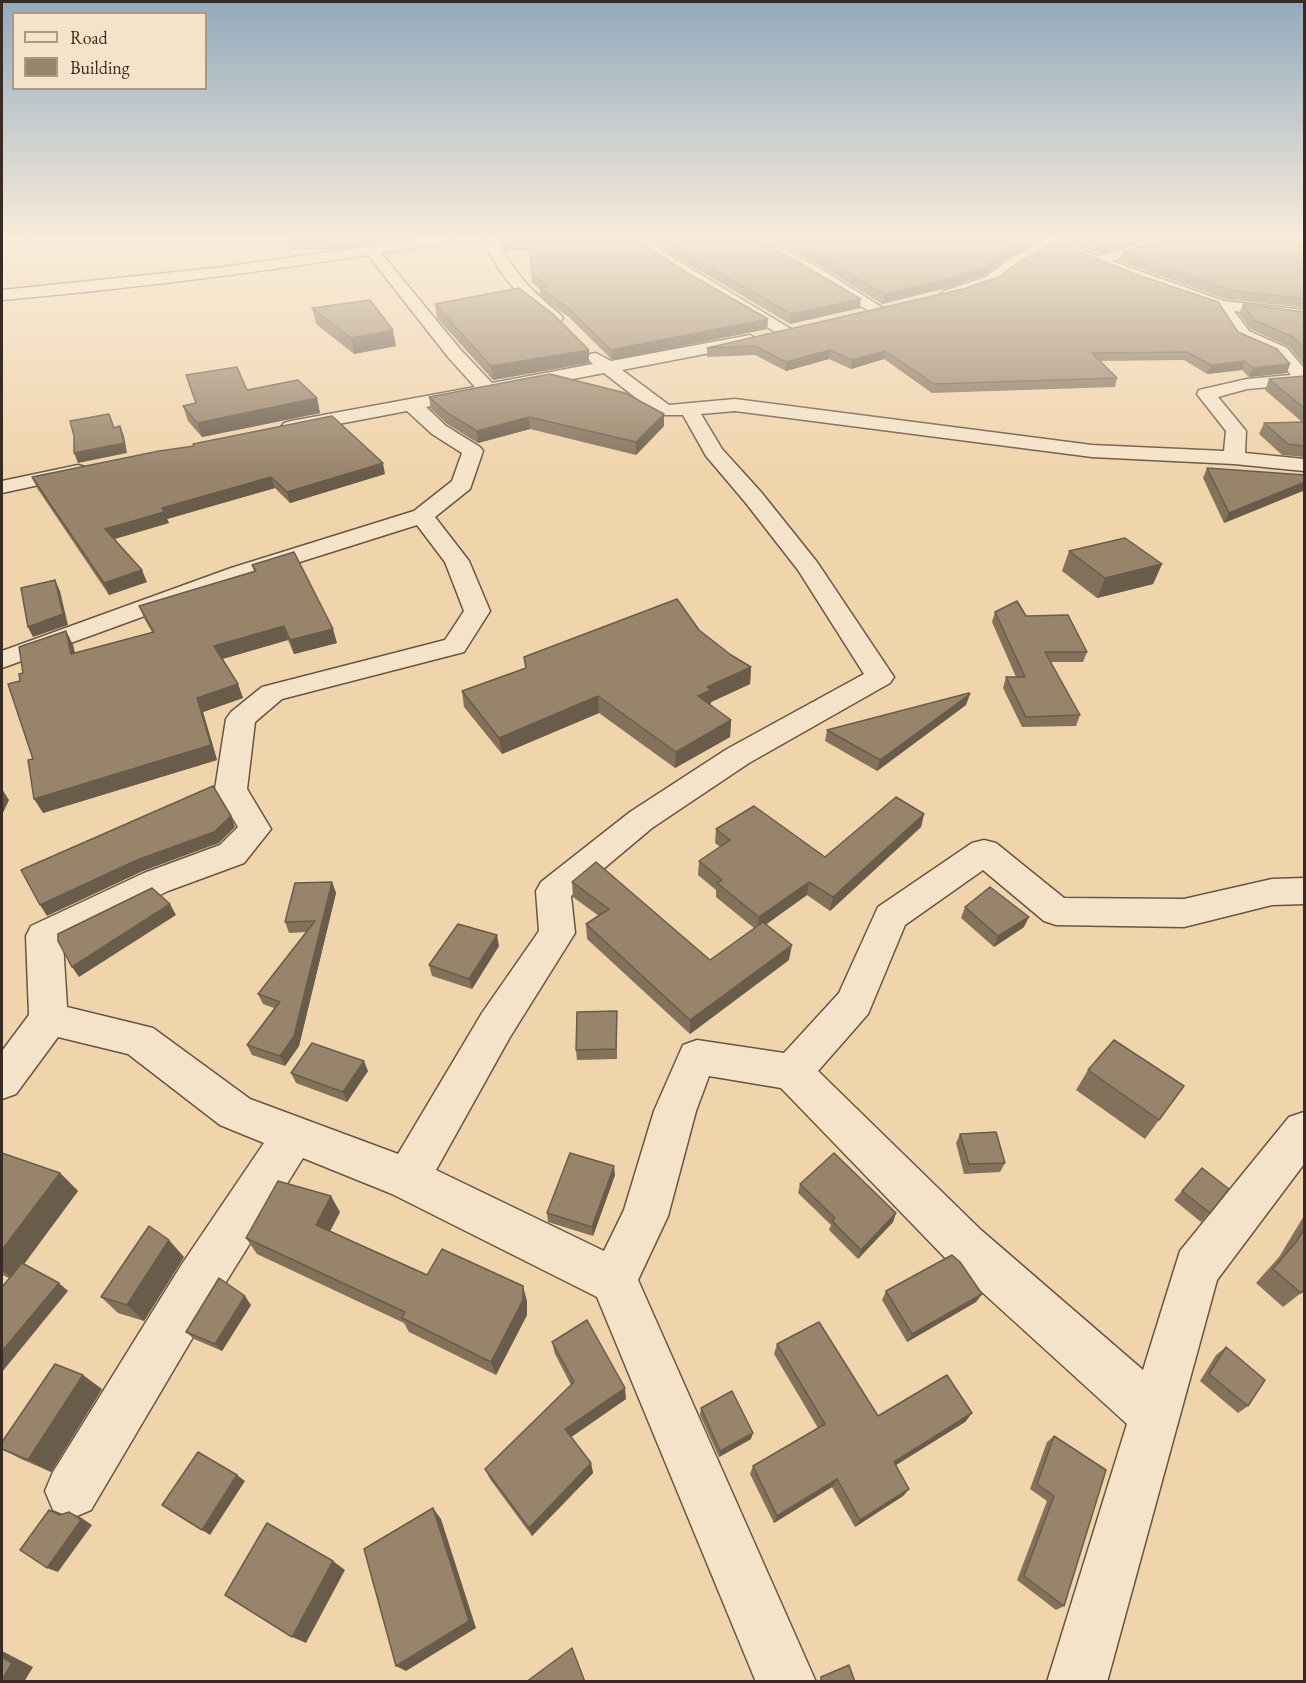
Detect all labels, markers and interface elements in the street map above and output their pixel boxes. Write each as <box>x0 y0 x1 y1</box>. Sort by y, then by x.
legend <box>12 12 207 90</box>
text: Road <box>70 26 108 49</box>
text: Building <box>70 56 130 79</box>

